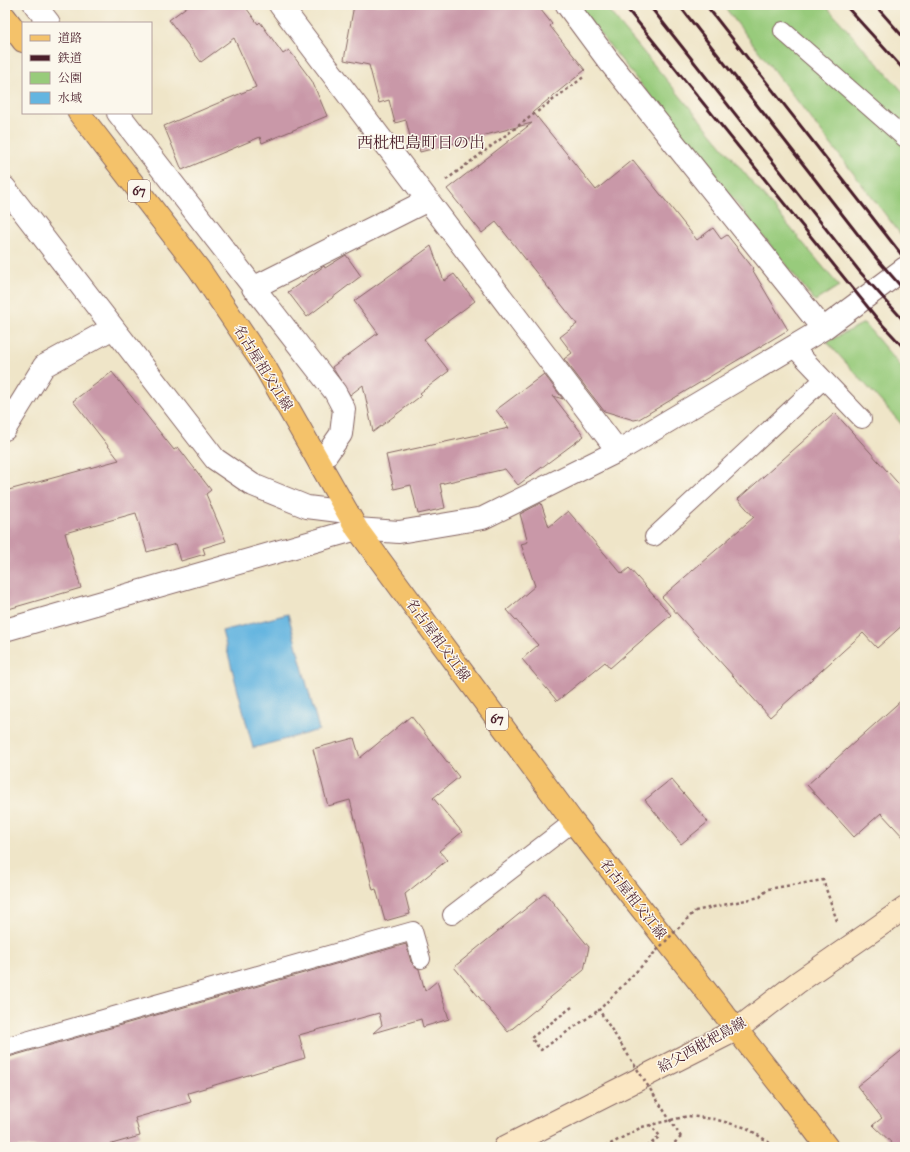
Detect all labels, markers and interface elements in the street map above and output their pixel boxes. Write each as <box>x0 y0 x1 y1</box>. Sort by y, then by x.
legend <box>22 22 152 114</box>
text: 道路 <box>58 31 82 45</box>
text: 鉄道 <box>57 51 82 65</box>
text: 公園 <box>58 71 82 85</box>
text: 水域 <box>58 91 82 105</box>
district label: 西枇杷島町日の出 <box>357 133 485 152</box>
road number: 67 <box>128 180 150 202</box>
street label: 名古屋祖父江線 <box>230 322 296 414</box>
street label: 名古屋祖父江線 <box>402 595 474 685</box>
road number: 67 <box>486 708 508 730</box>
street label: 名古屋祖父江線 <box>596 855 670 943</box>
street label: 給父西枇杷島線 <box>655 1014 749 1076</box>

